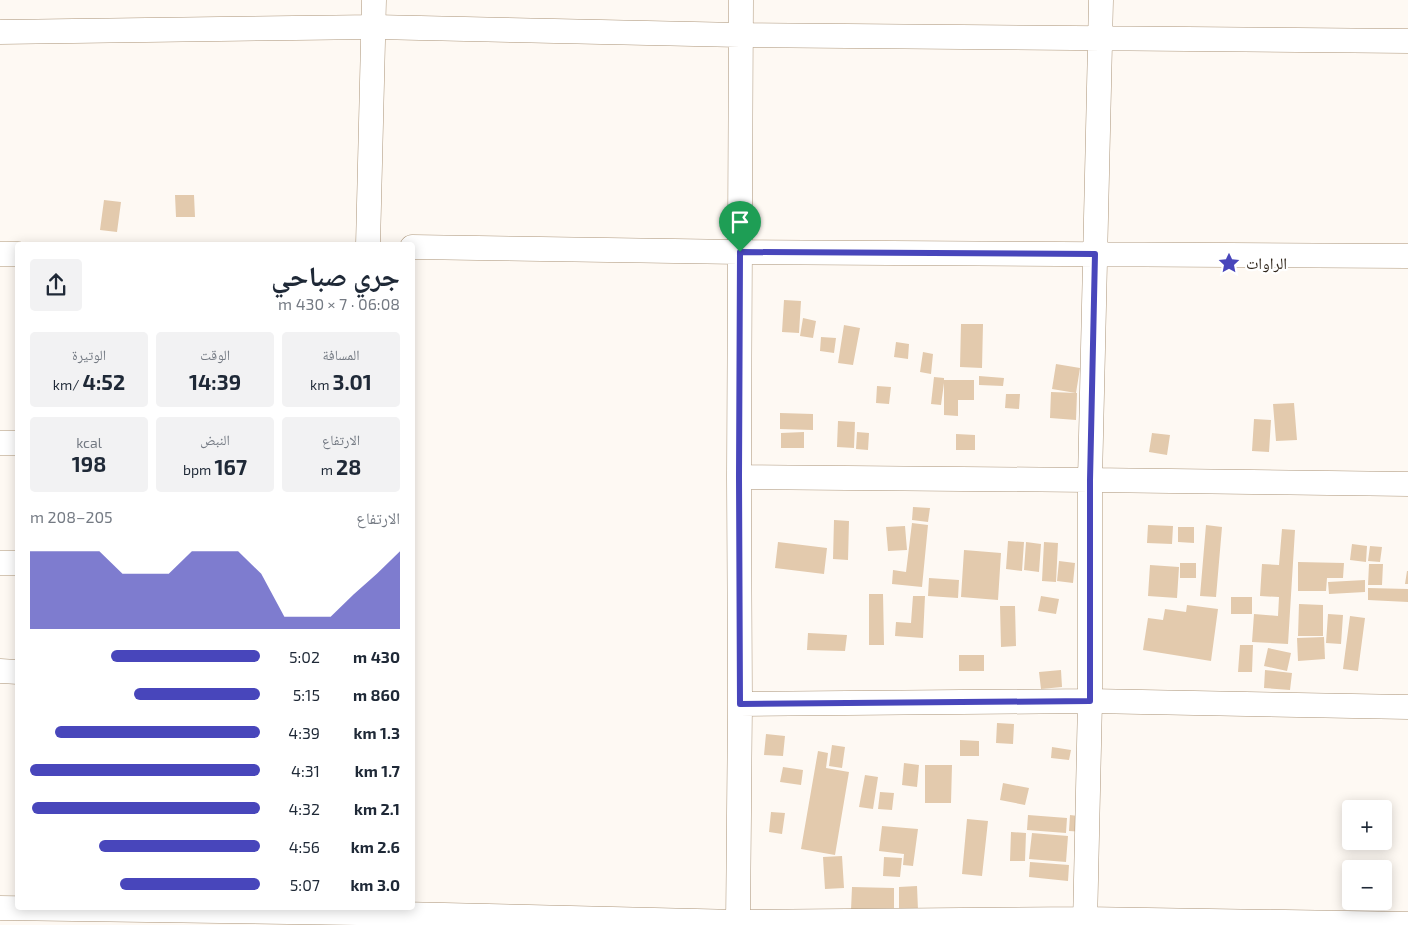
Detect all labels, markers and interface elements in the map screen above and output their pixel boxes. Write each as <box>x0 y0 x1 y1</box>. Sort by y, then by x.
pin <box>719 201 761 252</box>
icon: arrive <box>726 208 754 236</box>
place icon: الراوات <box>1216 250 1242 276</box>
place label: الراوات <box>1246 253 1287 273</box>
text: جري صباحي <box>271 258 400 292</box>
button: share <box>30 259 82 311</box>
text: 06:08 · 7 × 430 m <box>278 294 400 313</box>
text: الوتيرة <box>72 346 106 363</box>
text: الوقت <box>200 346 230 363</box>
text: المسافة <box>322 346 360 363</box>
text: 4:52 <box>83 369 125 394</box>
text: 14:39 <box>189 369 241 394</box>
text: 3.01 <box>333 369 372 394</box>
text: /km <box>53 376 83 393</box>
text: km <box>310 376 333 393</box>
text: النبض <box>200 431 230 448</box>
text: الارتفاع <box>322 431 360 448</box>
text: kcal <box>76 434 102 451</box>
text: 198 <box>72 451 106 476</box>
text: 167 <box>214 454 247 479</box>
text: 28 <box>336 454 361 479</box>
text: bpm <box>183 461 214 478</box>
text: m <box>321 461 336 478</box>
text: 205–208 m <box>30 507 113 526</box>
text: الارتفاع <box>356 508 400 527</box>
text: 5:02 <box>289 647 320 666</box>
text: 430 m <box>353 647 400 666</box>
text: 5:15 <box>293 685 320 704</box>
text: 860 m <box>353 685 400 704</box>
text: 4:39 <box>288 723 320 742</box>
text: 1.3 km <box>354 723 400 742</box>
text: 4:31 <box>291 761 320 780</box>
text: 1.7 km <box>355 761 400 780</box>
text: 4:32 <box>288 799 320 818</box>
text: 2.1 km <box>354 799 400 818</box>
map controls <box>1342 800 1392 910</box>
button: + <box>1342 800 1392 850</box>
text: 4:56 <box>289 837 320 856</box>
text: 2.6 km <box>351 837 400 856</box>
button: − <box>1342 860 1392 910</box>
text: 5:07 <box>290 875 320 894</box>
text: 3.0 km <box>350 875 400 894</box>

